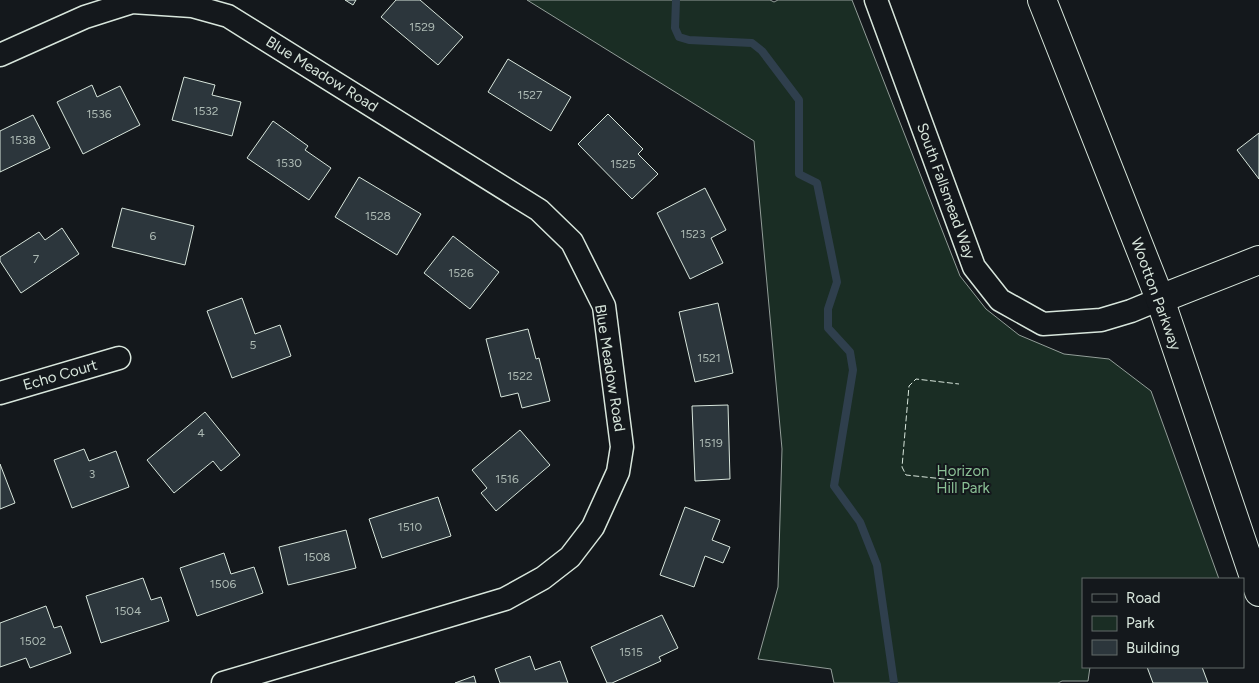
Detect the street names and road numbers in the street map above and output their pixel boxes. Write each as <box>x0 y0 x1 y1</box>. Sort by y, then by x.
street label: Blue Meadow Road <box>263 32 381 116</box>
street label: South Fallsmead Way <box>913 120 979 262</box>
street label: Wootton Parkway <box>1127 235 1185 353</box>
street label: Blue Meadow Road <box>591 303 629 433</box>
street label: Echo Court <box>21 356 100 394</box>

